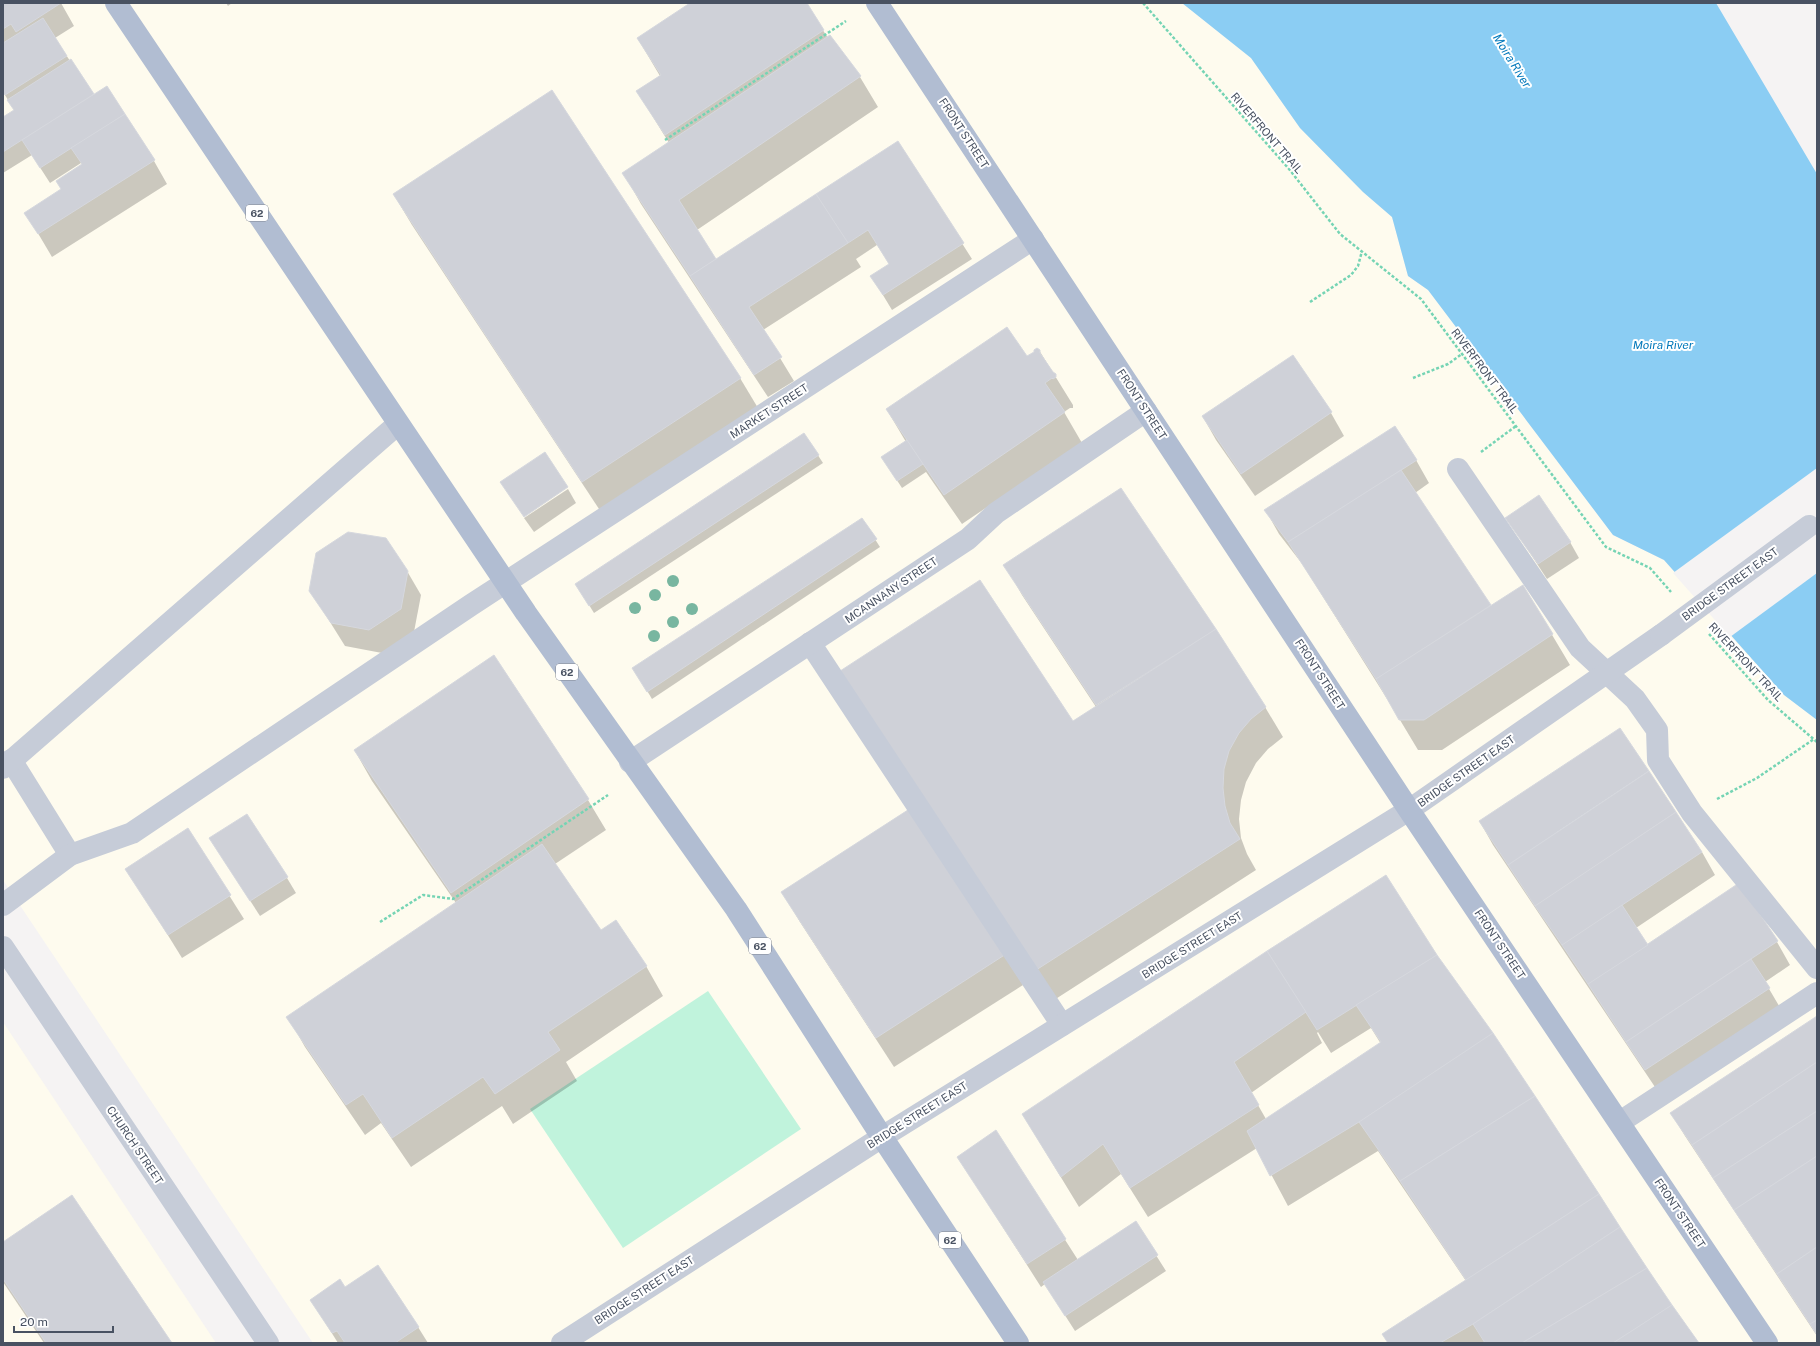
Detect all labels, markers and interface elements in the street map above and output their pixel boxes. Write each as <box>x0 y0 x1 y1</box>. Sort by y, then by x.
water label: Moira River <box>1490 32 1534 91</box>
street label: RIVERFRONT TRAIL <box>1229 90 1305 176</box>
street label: FRONT STREET <box>937 96 991 171</box>
road number: 62 <box>246 205 268 221</box>
street label: RIVERFRONT TRAIL <box>1449 326 1521 416</box>
water label: Moira River <box>1633 338 1694 352</box>
street label: FRONT STREET <box>1115 367 1169 442</box>
street label: MARKET STREET <box>728 381 811 441</box>
street label: BRIDGE STREET EAST <box>1680 545 1781 623</box>
street label: MCANNANY STREET <box>843 554 940 625</box>
street label: RIVERFRONT TRAIL <box>1706 620 1786 704</box>
street label: FRONT STREET <box>1293 637 1347 712</box>
road number: 62 <box>556 664 578 680</box>
street label: BRIDGE STREET EAST <box>1415 733 1517 809</box>
street label: FRONT STREET <box>1472 907 1528 981</box>
street label: BRIDGE STREET EAST <box>1140 909 1245 981</box>
road number: 62 <box>749 938 771 954</box>
street label: BRIDGE STREET EAST <box>865 1079 970 1151</box>
street label: CHURCH STREET <box>105 1104 166 1187</box>
street label: FRONT STREET <box>1652 1176 1708 1250</box>
road number: 62 <box>939 1232 961 1248</box>
street label: BRIDGE STREET EAST <box>592 1253 696 1327</box>
scale bar <box>14 1308 113 1334</box>
text: 20 m <box>20 1315 48 1329</box>

